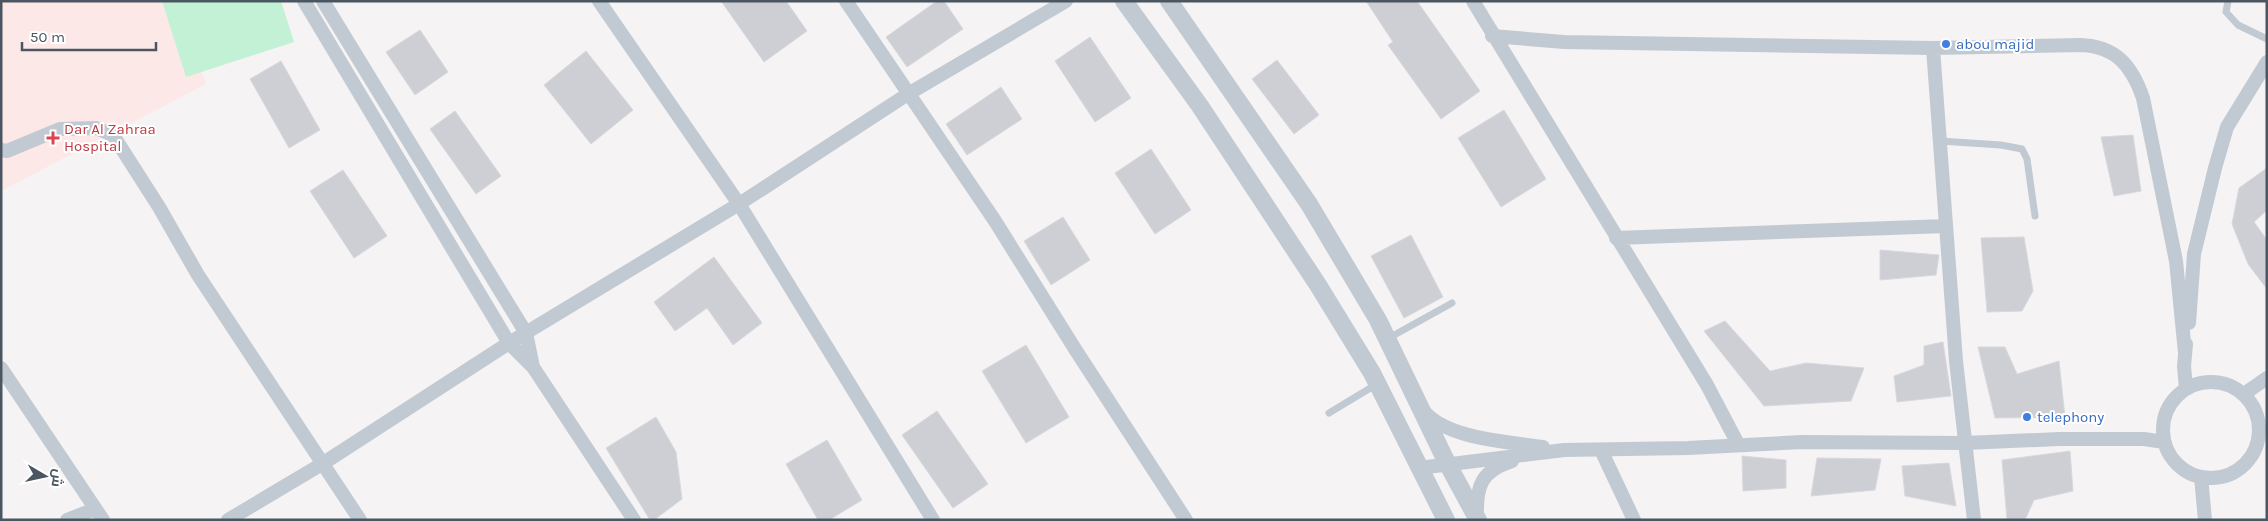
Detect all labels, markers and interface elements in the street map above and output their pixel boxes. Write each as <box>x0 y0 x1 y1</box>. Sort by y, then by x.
scale bar <box>22 20 156 52</box>
text: 50 m <box>30 28 65 46</box>
place label: abou majid <box>1956 35 2034 53</box>
marker: abou majid <box>1940 38 1952 50</box>
place label: Dar Al Zahraa Hospital <box>64 120 156 155</box>
marker: Dar Al Zahraa Hospital <box>46 131 60 145</box>
place label: telephony <box>2037 408 2104 426</box>
marker: telephony <box>2021 411 2033 423</box>
north arrow <box>20 451 70 501</box>
text: ش <box>48 468 67 488</box>

